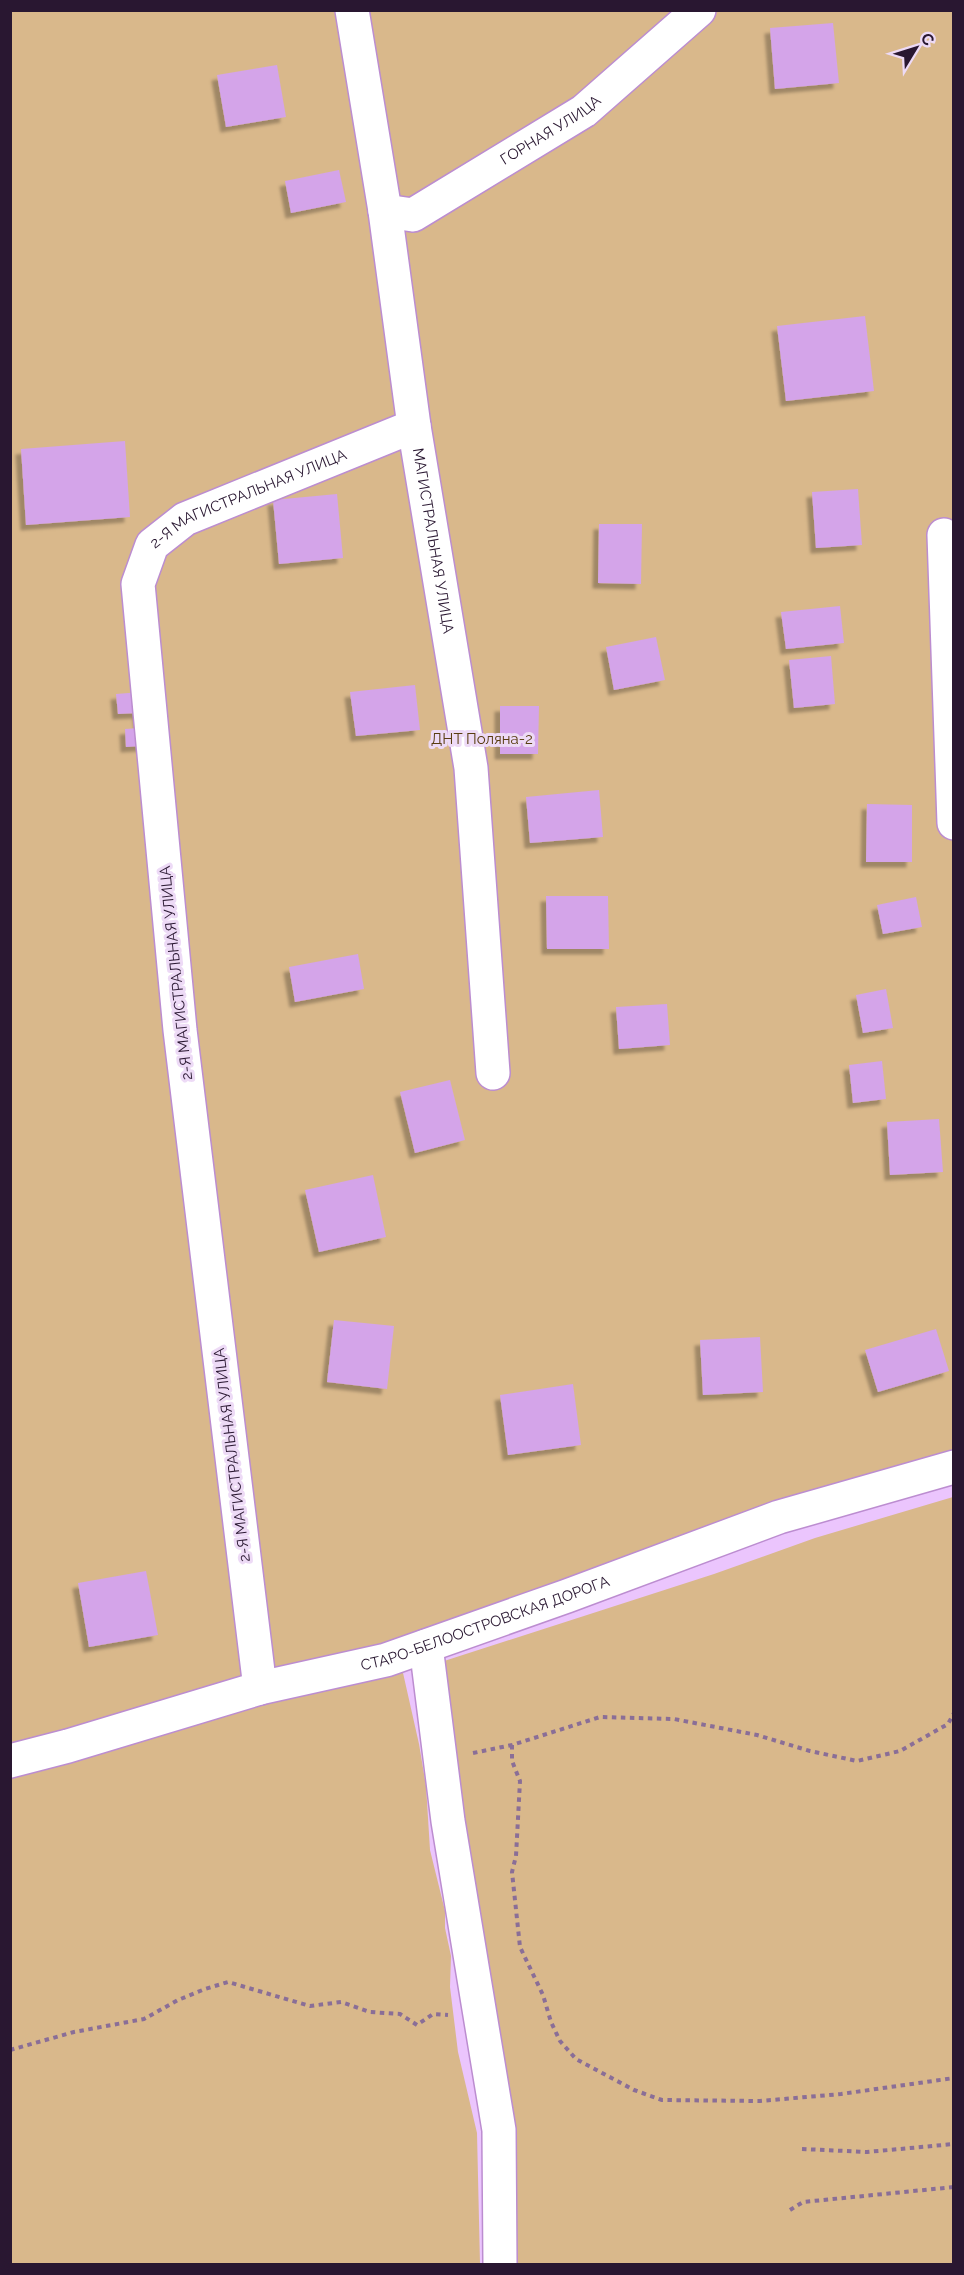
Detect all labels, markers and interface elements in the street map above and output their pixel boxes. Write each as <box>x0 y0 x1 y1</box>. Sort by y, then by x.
north arrow <box>886 18 946 78</box>
text: С <box>917 29 938 49</box>
street label: ГОРНАЯ УЛИЦА <box>497 91 605 169</box>
street label: 2-Я МАГИСТРАЛЬНАЯ УЛИЦА <box>146 445 349 552</box>
street label: МАГИСТРАЛЬНАЯ УЛИЦА <box>409 447 457 635</box>
park label: ДНТ Поляна-2 <box>431 730 533 748</box>
street label: 2-Я МАГИСТРАЛЬНАЯ УЛИЦА <box>156 865 196 1081</box>
street label: 2-Я МАГИСТРАЛЬНАЯ УЛИЦА <box>210 1347 254 1563</box>
street label: СТАРО-БЕЛООСТРОВСКАЯ ДОРОГА <box>359 1572 612 1674</box>

